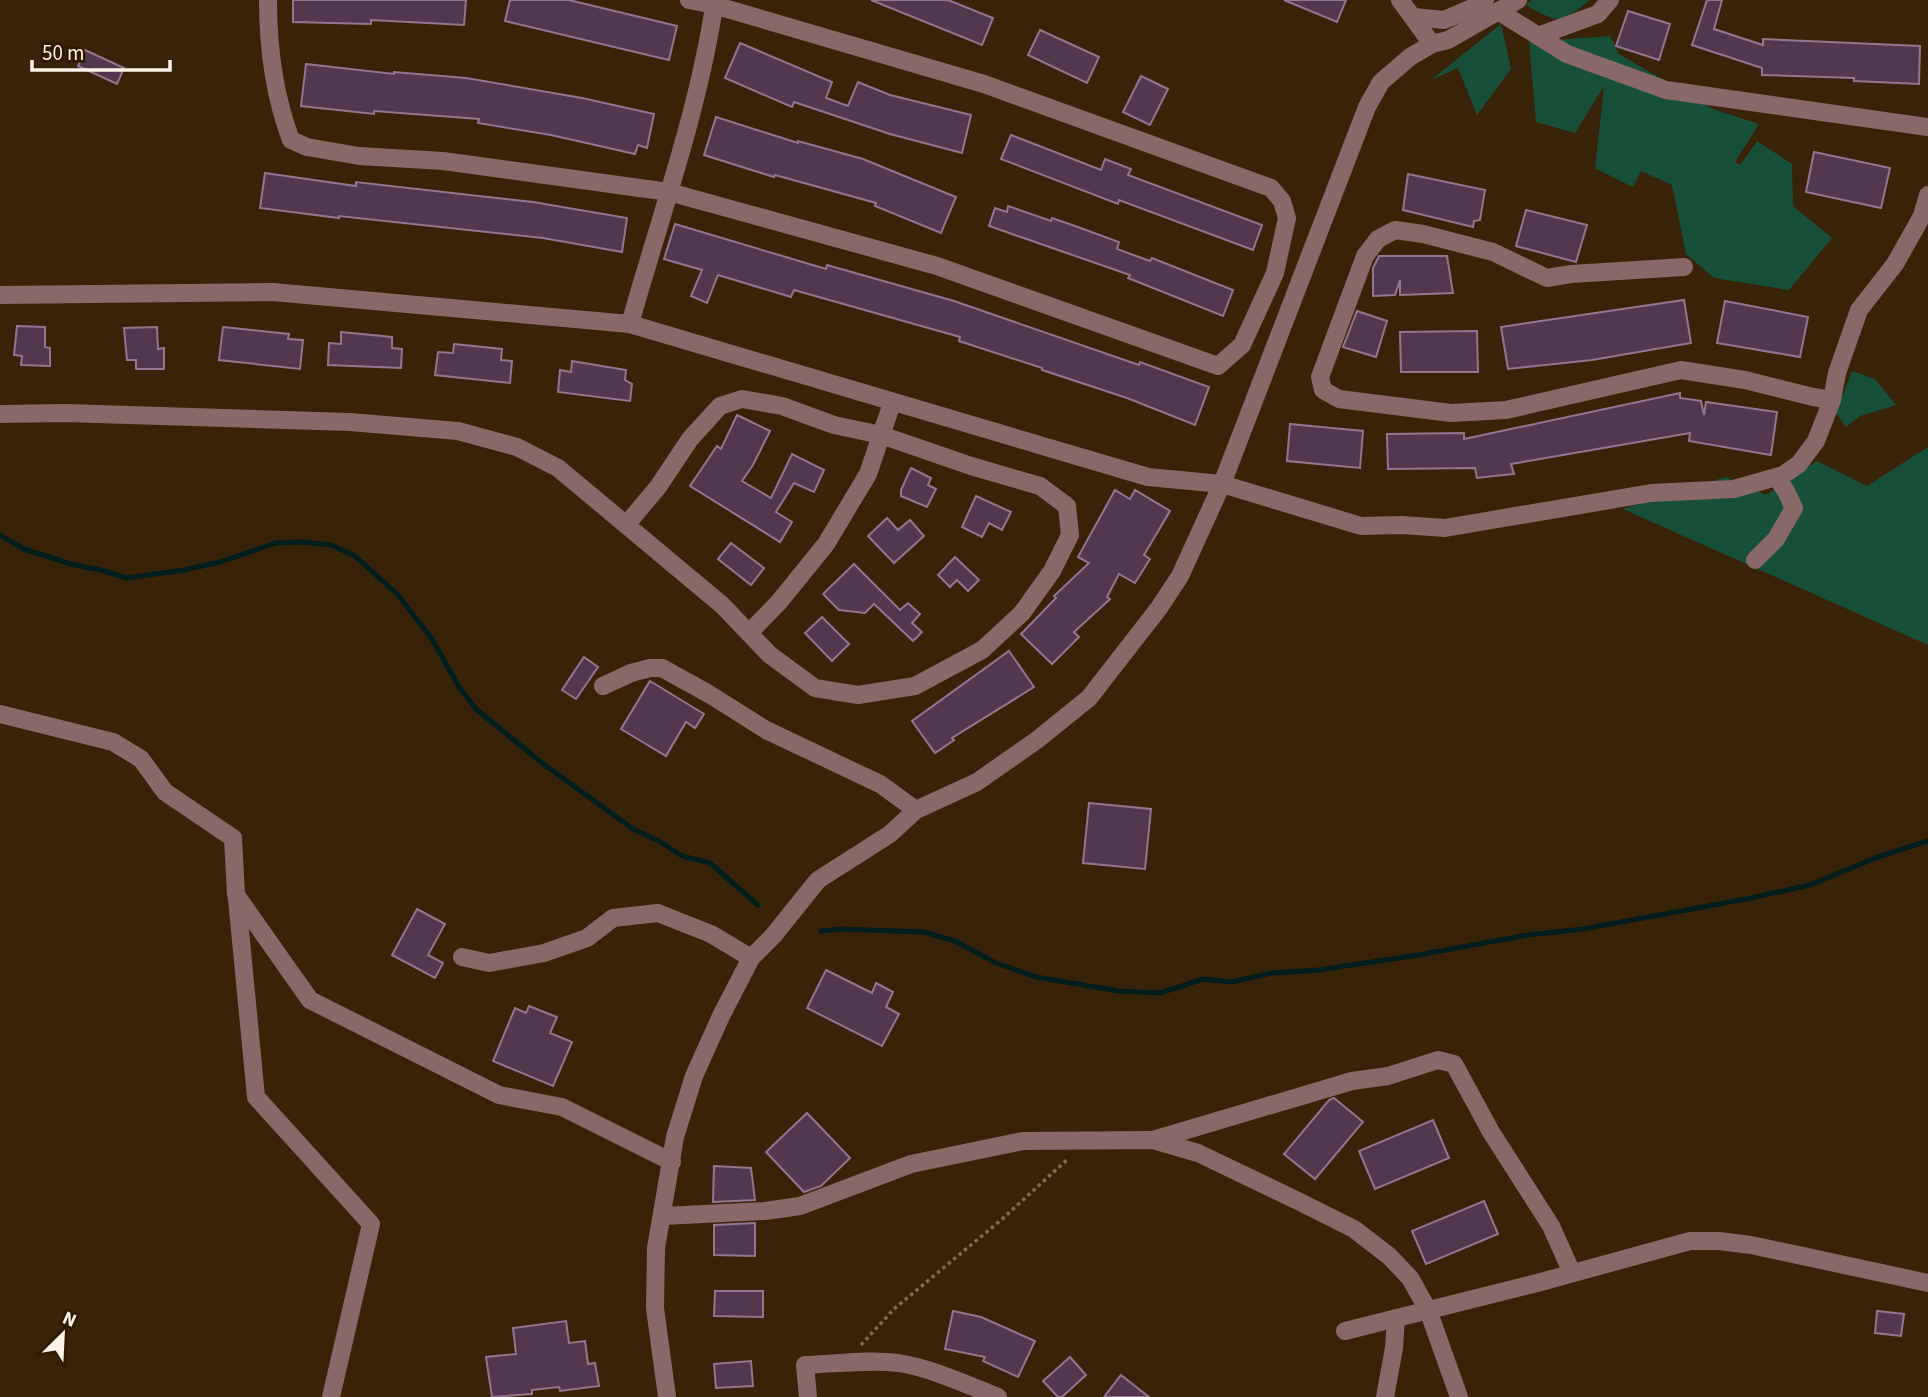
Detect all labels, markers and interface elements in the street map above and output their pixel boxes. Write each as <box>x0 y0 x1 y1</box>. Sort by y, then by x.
scale bar <box>32 28 170 72</box>
text: 50 m <box>42 38 84 68</box>
north arrow <box>28 1299 98 1369</box>
text: N <box>58 1305 81 1335</box>

